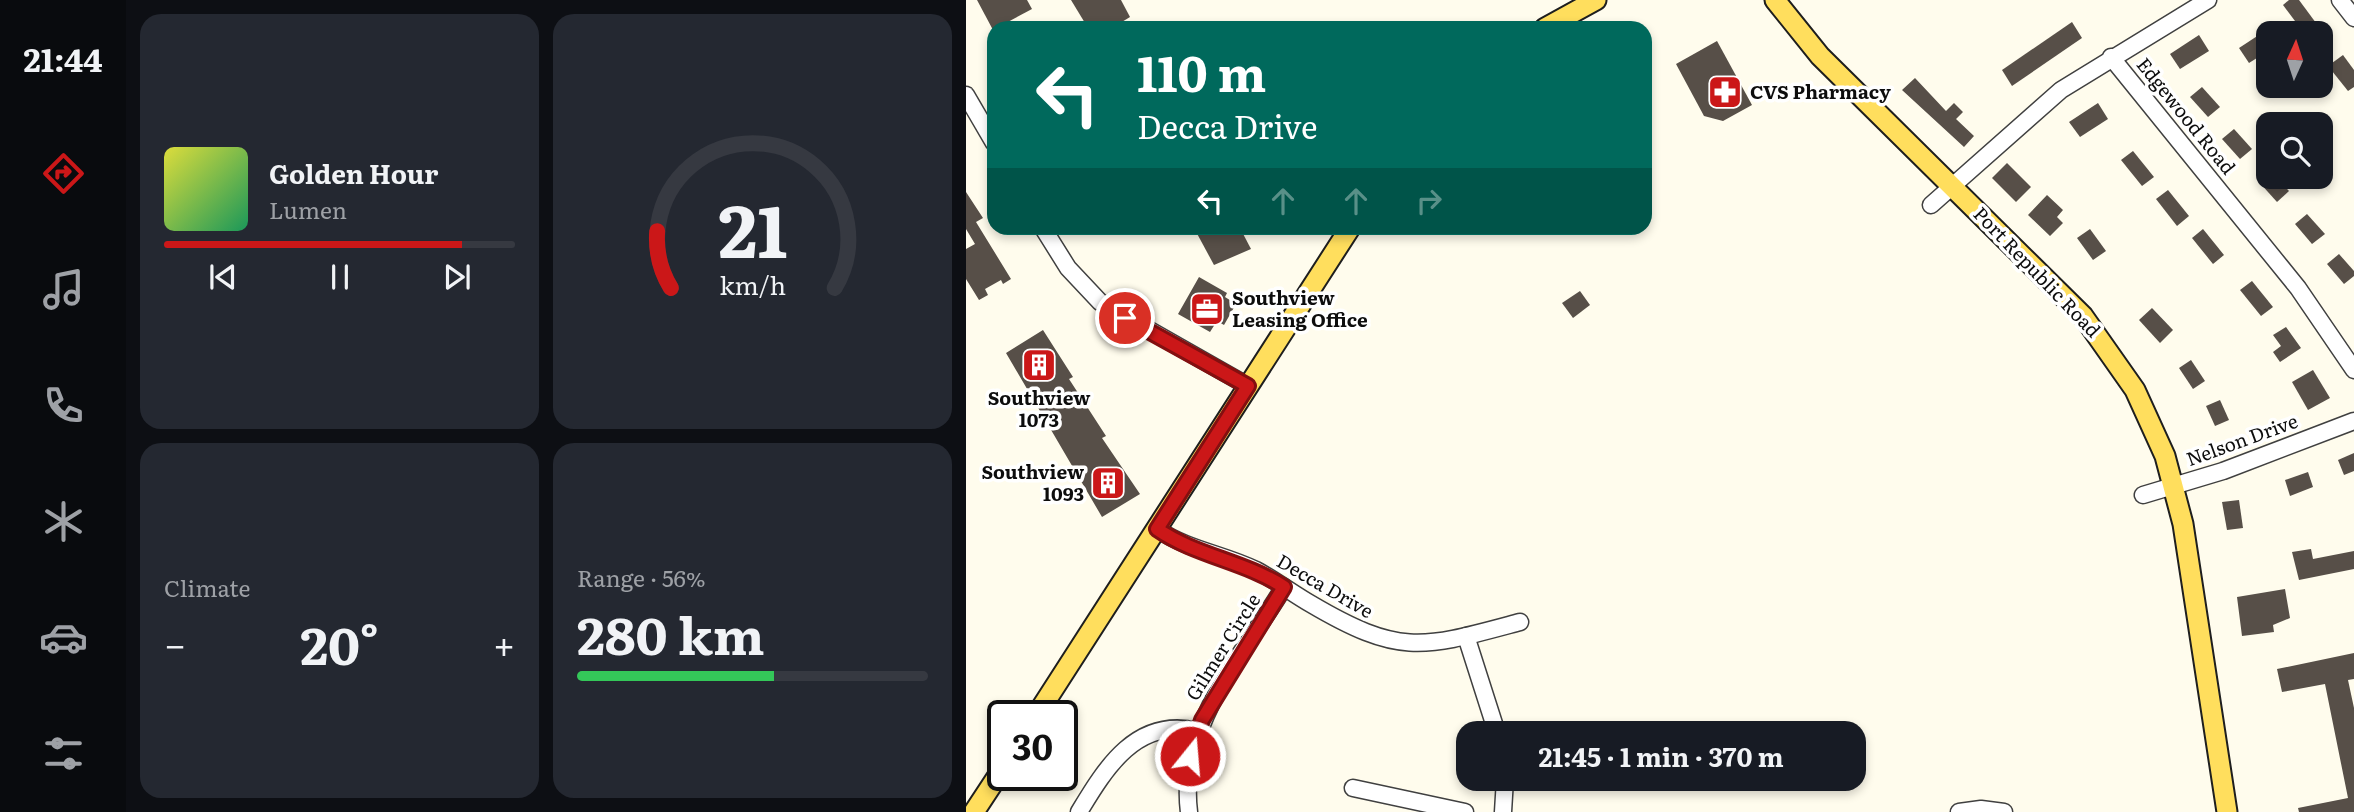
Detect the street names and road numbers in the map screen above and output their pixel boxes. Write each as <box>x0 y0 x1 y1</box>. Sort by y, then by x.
street label: Edgewood Road <box>2131 51 2243 180</box>
street label: Port Republic Road <box>1968 200 2108 343</box>
street label: Nelson Drive <box>2182 406 2301 472</box>
street label: Decca Drive <box>1272 546 1379 624</box>
street label: Gilmer Circle <box>1178 587 1266 705</box>

